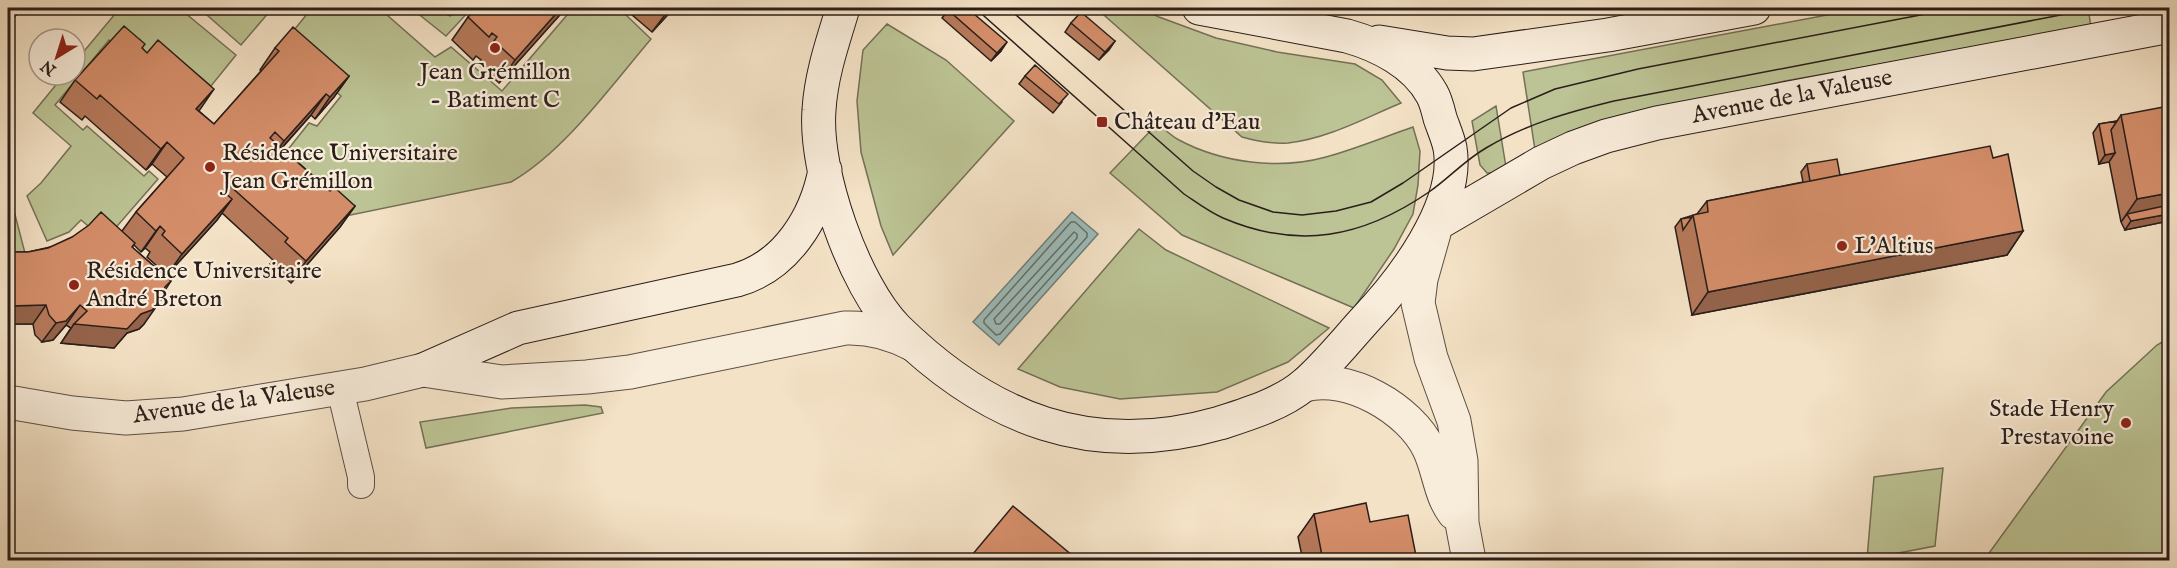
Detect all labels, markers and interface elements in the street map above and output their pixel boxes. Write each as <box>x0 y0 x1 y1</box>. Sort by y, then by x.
north arrow <box>27 27 87 87</box>
marker: Jean Grémillon - Batiment C <box>488 41 502 55</box>
text: N <box>37 55 61 80</box>
place label: Jean Grémillon - Batiment C <box>416 57 571 116</box>
street label: Avenue de la Valeuse <box>1688 62 1895 132</box>
place label: Château d'Eau <box>1114 107 1260 138</box>
marker: Château d'Eau <box>1095 115 1109 129</box>
place label: Résidence Universitaire Jean Grémillon <box>219 138 458 197</box>
marker: Résidence Universitaire Jean Grémillon <box>203 160 217 174</box>
place label: L'Altius <box>1854 231 1933 262</box>
marker: L'Altius <box>1835 239 1849 253</box>
place label: Résidence Universitaire André Breton <box>85 256 322 315</box>
marker: Résidence Universitaire André Breton <box>67 278 81 292</box>
street label: Avenue de la Valeuse <box>130 372 337 432</box>
place label: Stade Henry Prestavoine <box>1989 394 2114 453</box>
marker: Stade Henry Prestavoine <box>2119 416 2133 430</box>

